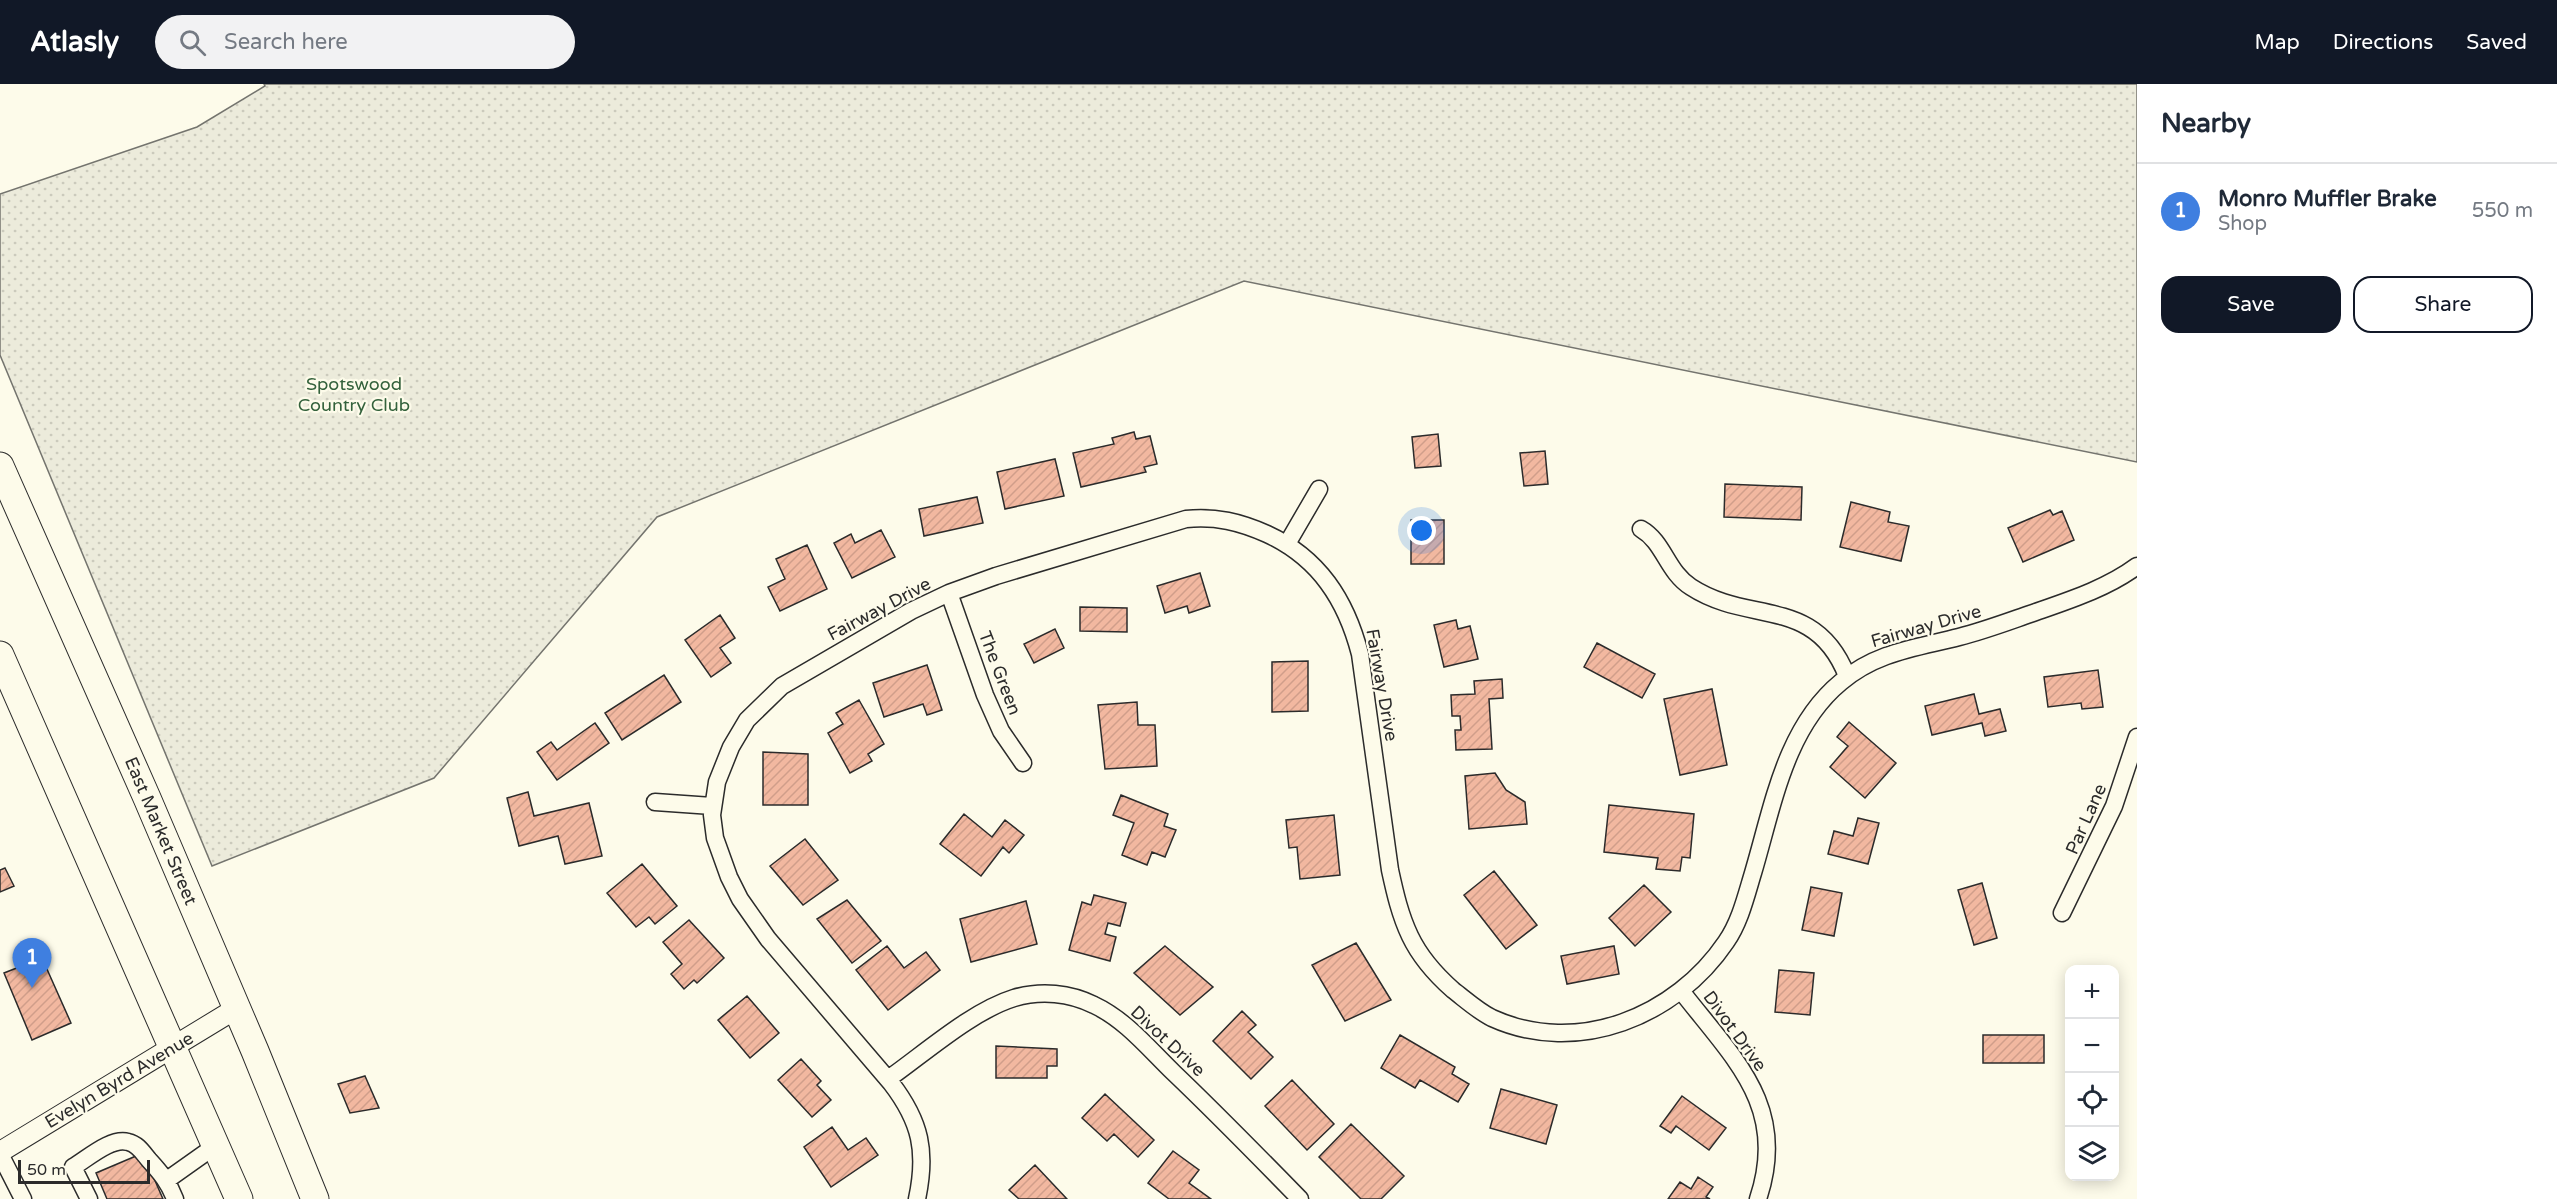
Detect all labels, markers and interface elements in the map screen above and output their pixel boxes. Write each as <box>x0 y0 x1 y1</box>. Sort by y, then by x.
search box <box>155 15 575 69</box>
text: Atlasly <box>30 25 119 59</box>
icon: search <box>176 26 209 59</box>
text: Search here <box>224 29 348 55</box>
text: Map <box>2254 30 2300 55</box>
text: Directions <box>2333 30 2433 55</box>
text: Saved <box>2466 30 2527 55</box>
text: Nearby <box>2161 108 2251 139</box>
text: Monro Muffler Brake <box>2218 186 2437 212</box>
text: 1 <box>2174 199 2187 223</box>
text: 550 m <box>2472 199 2533 223</box>
text: Shop <box>2218 212 2267 236</box>
button: Save <box>2161 276 2341 333</box>
button: Share <box>2353 276 2533 333</box>
park label: Spotswood Country Club <box>298 373 410 416</box>
your location <box>1407 516 1436 545</box>
street label: Fairway Drive <box>824 573 934 645</box>
street label: Fairway Drive <box>1868 600 1984 652</box>
street label: Fairway Drive <box>1361 627 1403 743</box>
street label: The Green <box>974 628 1026 718</box>
street label: East Market Street <box>120 754 202 909</box>
street label: Par Lane <box>2061 780 2111 858</box>
pin: 1 <box>12 938 51 988</box>
map controls <box>2065 965 2119 1181</box>
button: + <box>2065 965 2119 1019</box>
street label: Divot Drive <box>1698 987 1772 1075</box>
street label: Divot Drive <box>1126 1001 1210 1081</box>
button: − <box>2065 1019 2119 1073</box>
street label: Evelyn Byrd Avenue <box>41 1027 197 1133</box>
button: locate <box>2065 1073 2119 1127</box>
button: layers <box>2065 1127 2119 1181</box>
scale bar <box>18 1157 150 1184</box>
text: 50 m <box>27 1160 66 1180</box>

